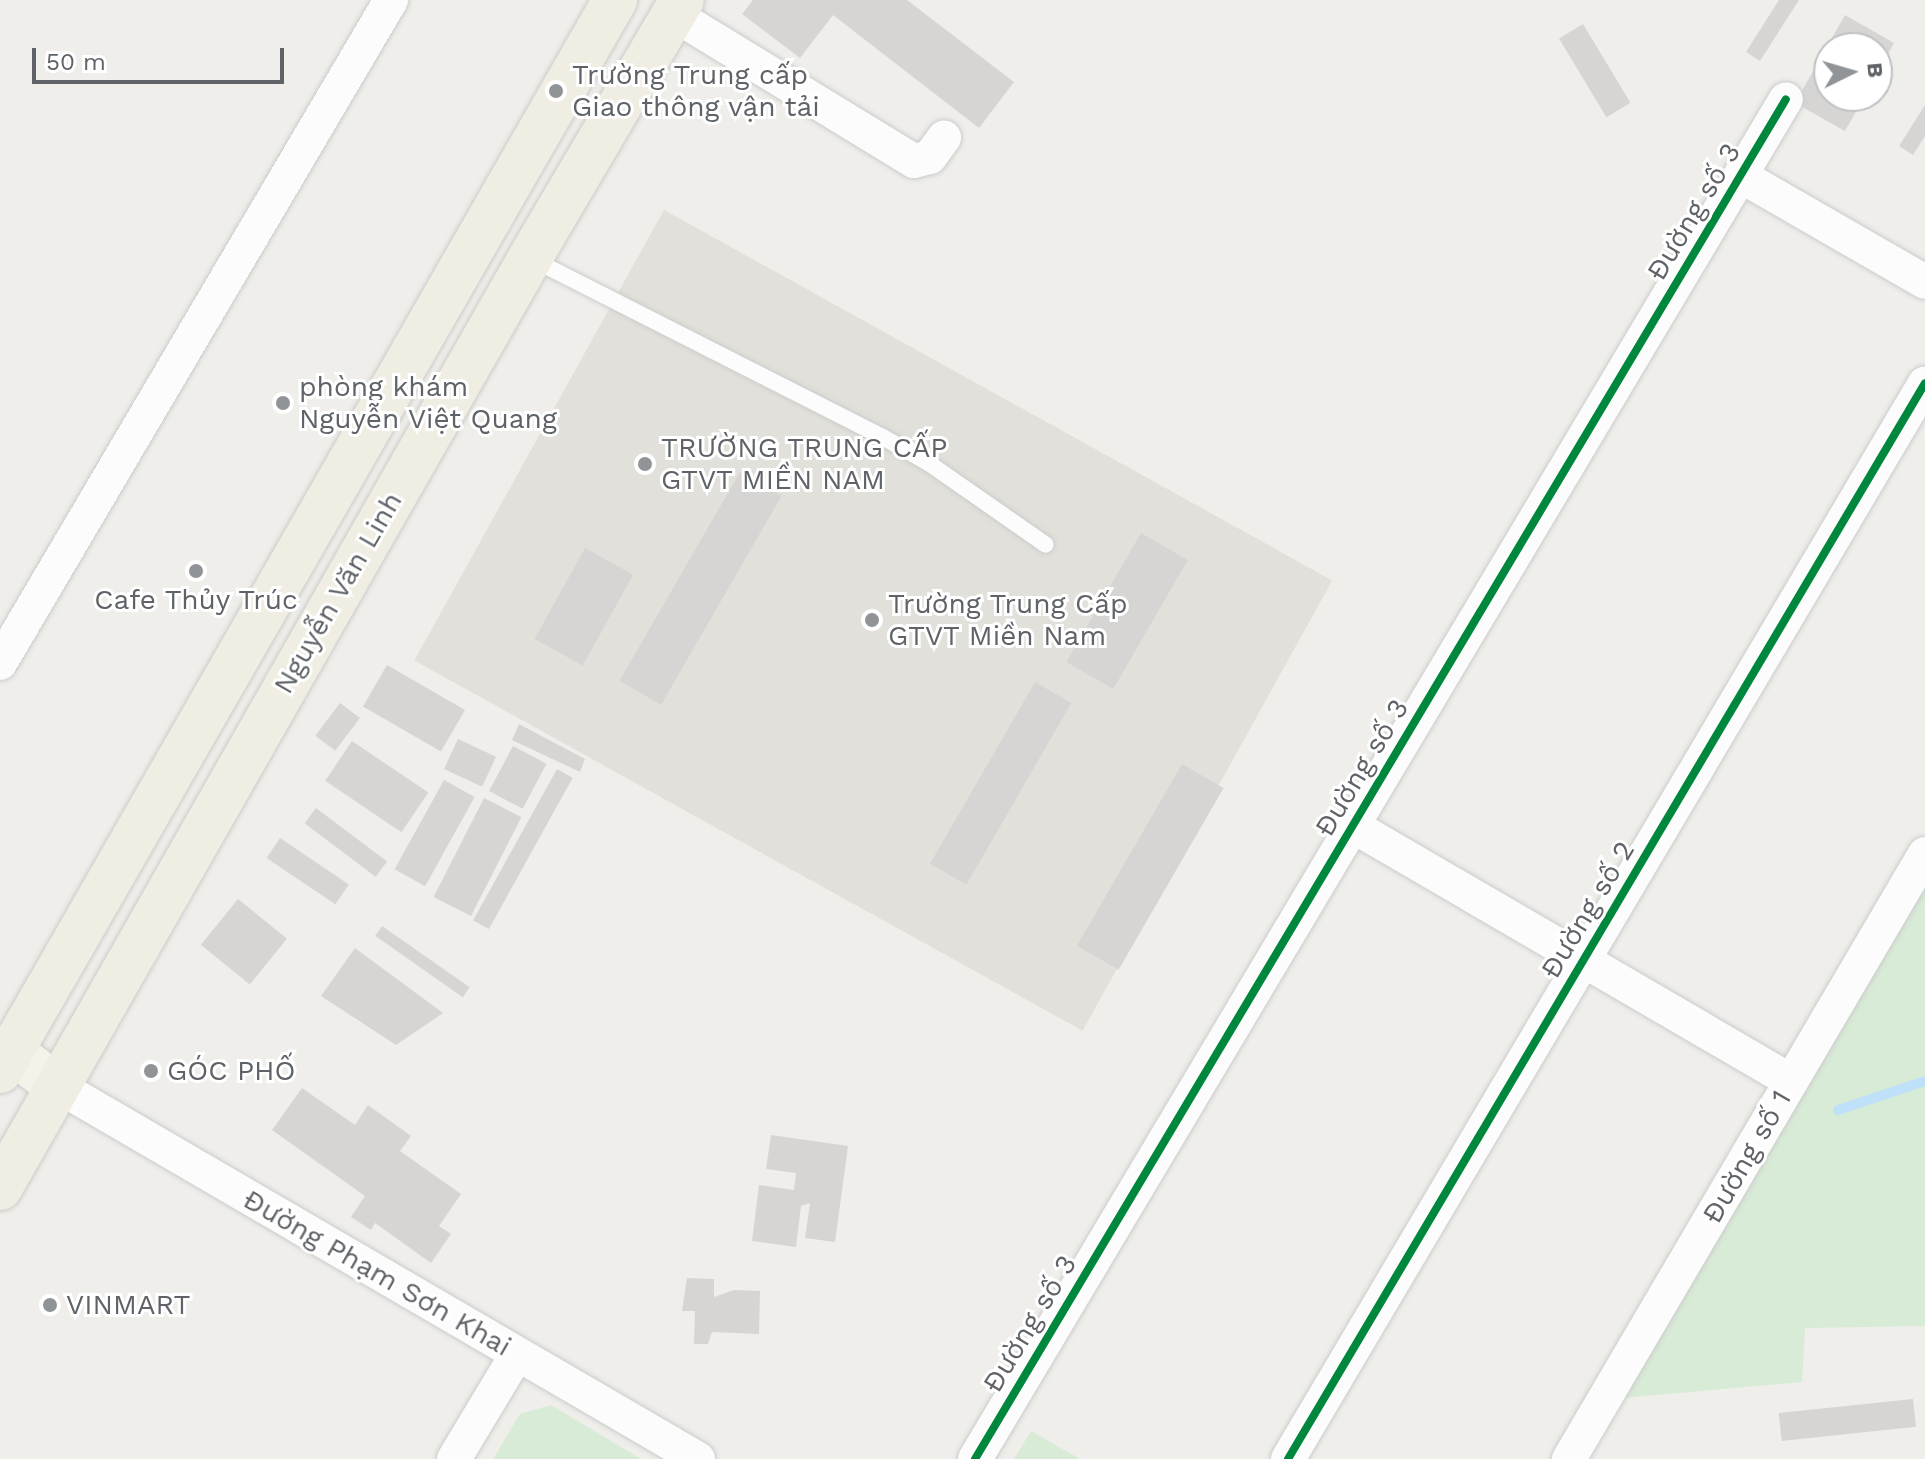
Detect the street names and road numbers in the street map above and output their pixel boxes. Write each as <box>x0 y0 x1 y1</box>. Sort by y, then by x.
street label: Đường số 3 <box>1640 137 1748 287</box>
street label: Nguyễn Văn Linh <box>266 486 410 700</box>
street label: Đường số 3 <box>1308 693 1416 843</box>
street label: Đường số 2 <box>1534 835 1642 985</box>
street label: Đường số 1 <box>1695 1084 1799 1230</box>
street label: Đường Phạm Sơn Khai <box>237 1183 517 1363</box>
street label: Đường số 3 <box>976 1249 1084 1399</box>

